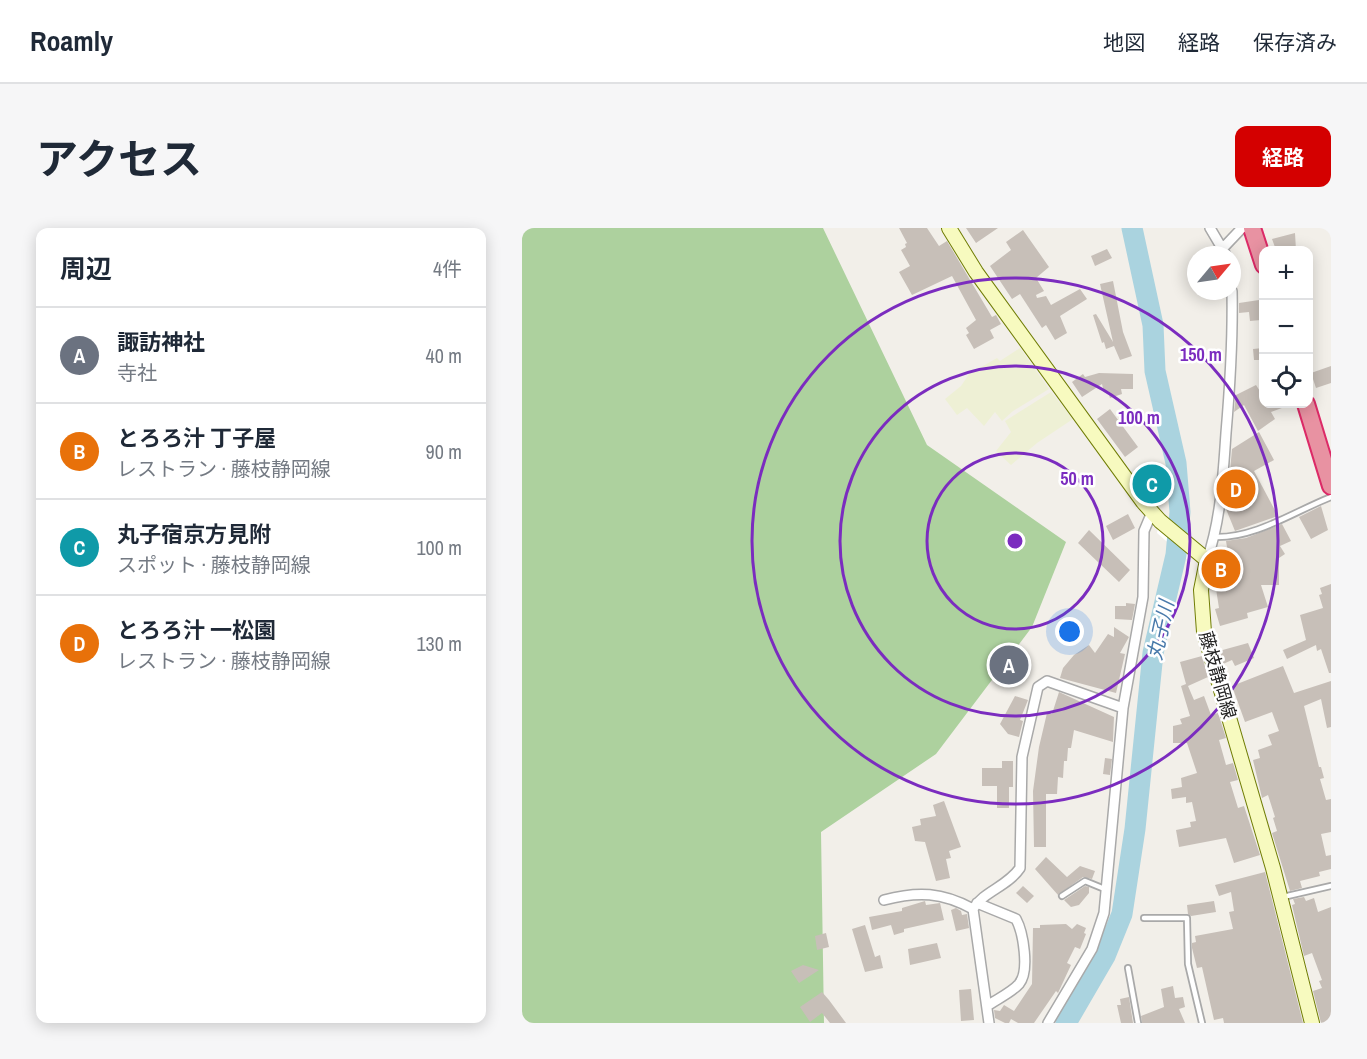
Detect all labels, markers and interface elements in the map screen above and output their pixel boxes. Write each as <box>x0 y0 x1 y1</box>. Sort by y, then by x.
text: Roamly <box>30 22 113 60</box>
text: 地図 <box>1103 28 1145 57</box>
text: 経路 <box>1178 28 1220 57</box>
text: 保存済み <box>1253 28 1337 57</box>
button: 経路 <box>1235 126 1331 187</box>
text: アクセス <box>36 131 202 187</box>
north arrow <box>1187 246 1241 300</box>
map controls <box>1259 246 1313 408</box>
button: + <box>1259 246 1313 300</box>
text: 周辺 <box>60 251 112 286</box>
text: 4件 <box>433 255 462 282</box>
button: − <box>1259 300 1313 354</box>
text: 諏訪神社 <box>117 327 205 357</box>
text: A <box>74 342 85 369</box>
text: 40 m <box>426 342 462 369</box>
text: 150 m <box>1180 342 1222 367</box>
button: locate <box>1259 354 1313 408</box>
text: 寺社 <box>117 359 157 386</box>
text: 100 m <box>1118 405 1160 430</box>
text: とろろ汁 丁子屋 <box>117 423 276 453</box>
text: B <box>74 438 85 465</box>
text: 90 m <box>426 438 462 465</box>
text: レストラン · 藤枝静岡線 <box>117 455 331 482</box>
pin: C <box>1132 462 1172 506</box>
text: 50 m <box>1060 466 1094 491</box>
pin: D <box>1216 466 1256 512</box>
text: 丸子宿京方見附 <box>117 519 271 549</box>
centre of rings <box>1005 531 1025 551</box>
text: C <box>74 534 85 561</box>
text: 100 m <box>416 534 462 561</box>
pin: B <box>1202 546 1240 592</box>
text: スポット · 藤枝静岡線 <box>117 551 311 578</box>
water label: 丸子川 <box>1141 596 1180 662</box>
text: とろろ汁 一松園 <box>117 615 276 645</box>
your location <box>1055 617 1084 646</box>
street label: 藤枝静岡線 <box>1194 628 1242 722</box>
text: D <box>74 630 85 657</box>
text: 130 m <box>416 630 462 657</box>
pin: A <box>990 642 1028 688</box>
text: レストラン · 藤枝静岡線 <box>117 647 331 674</box>

